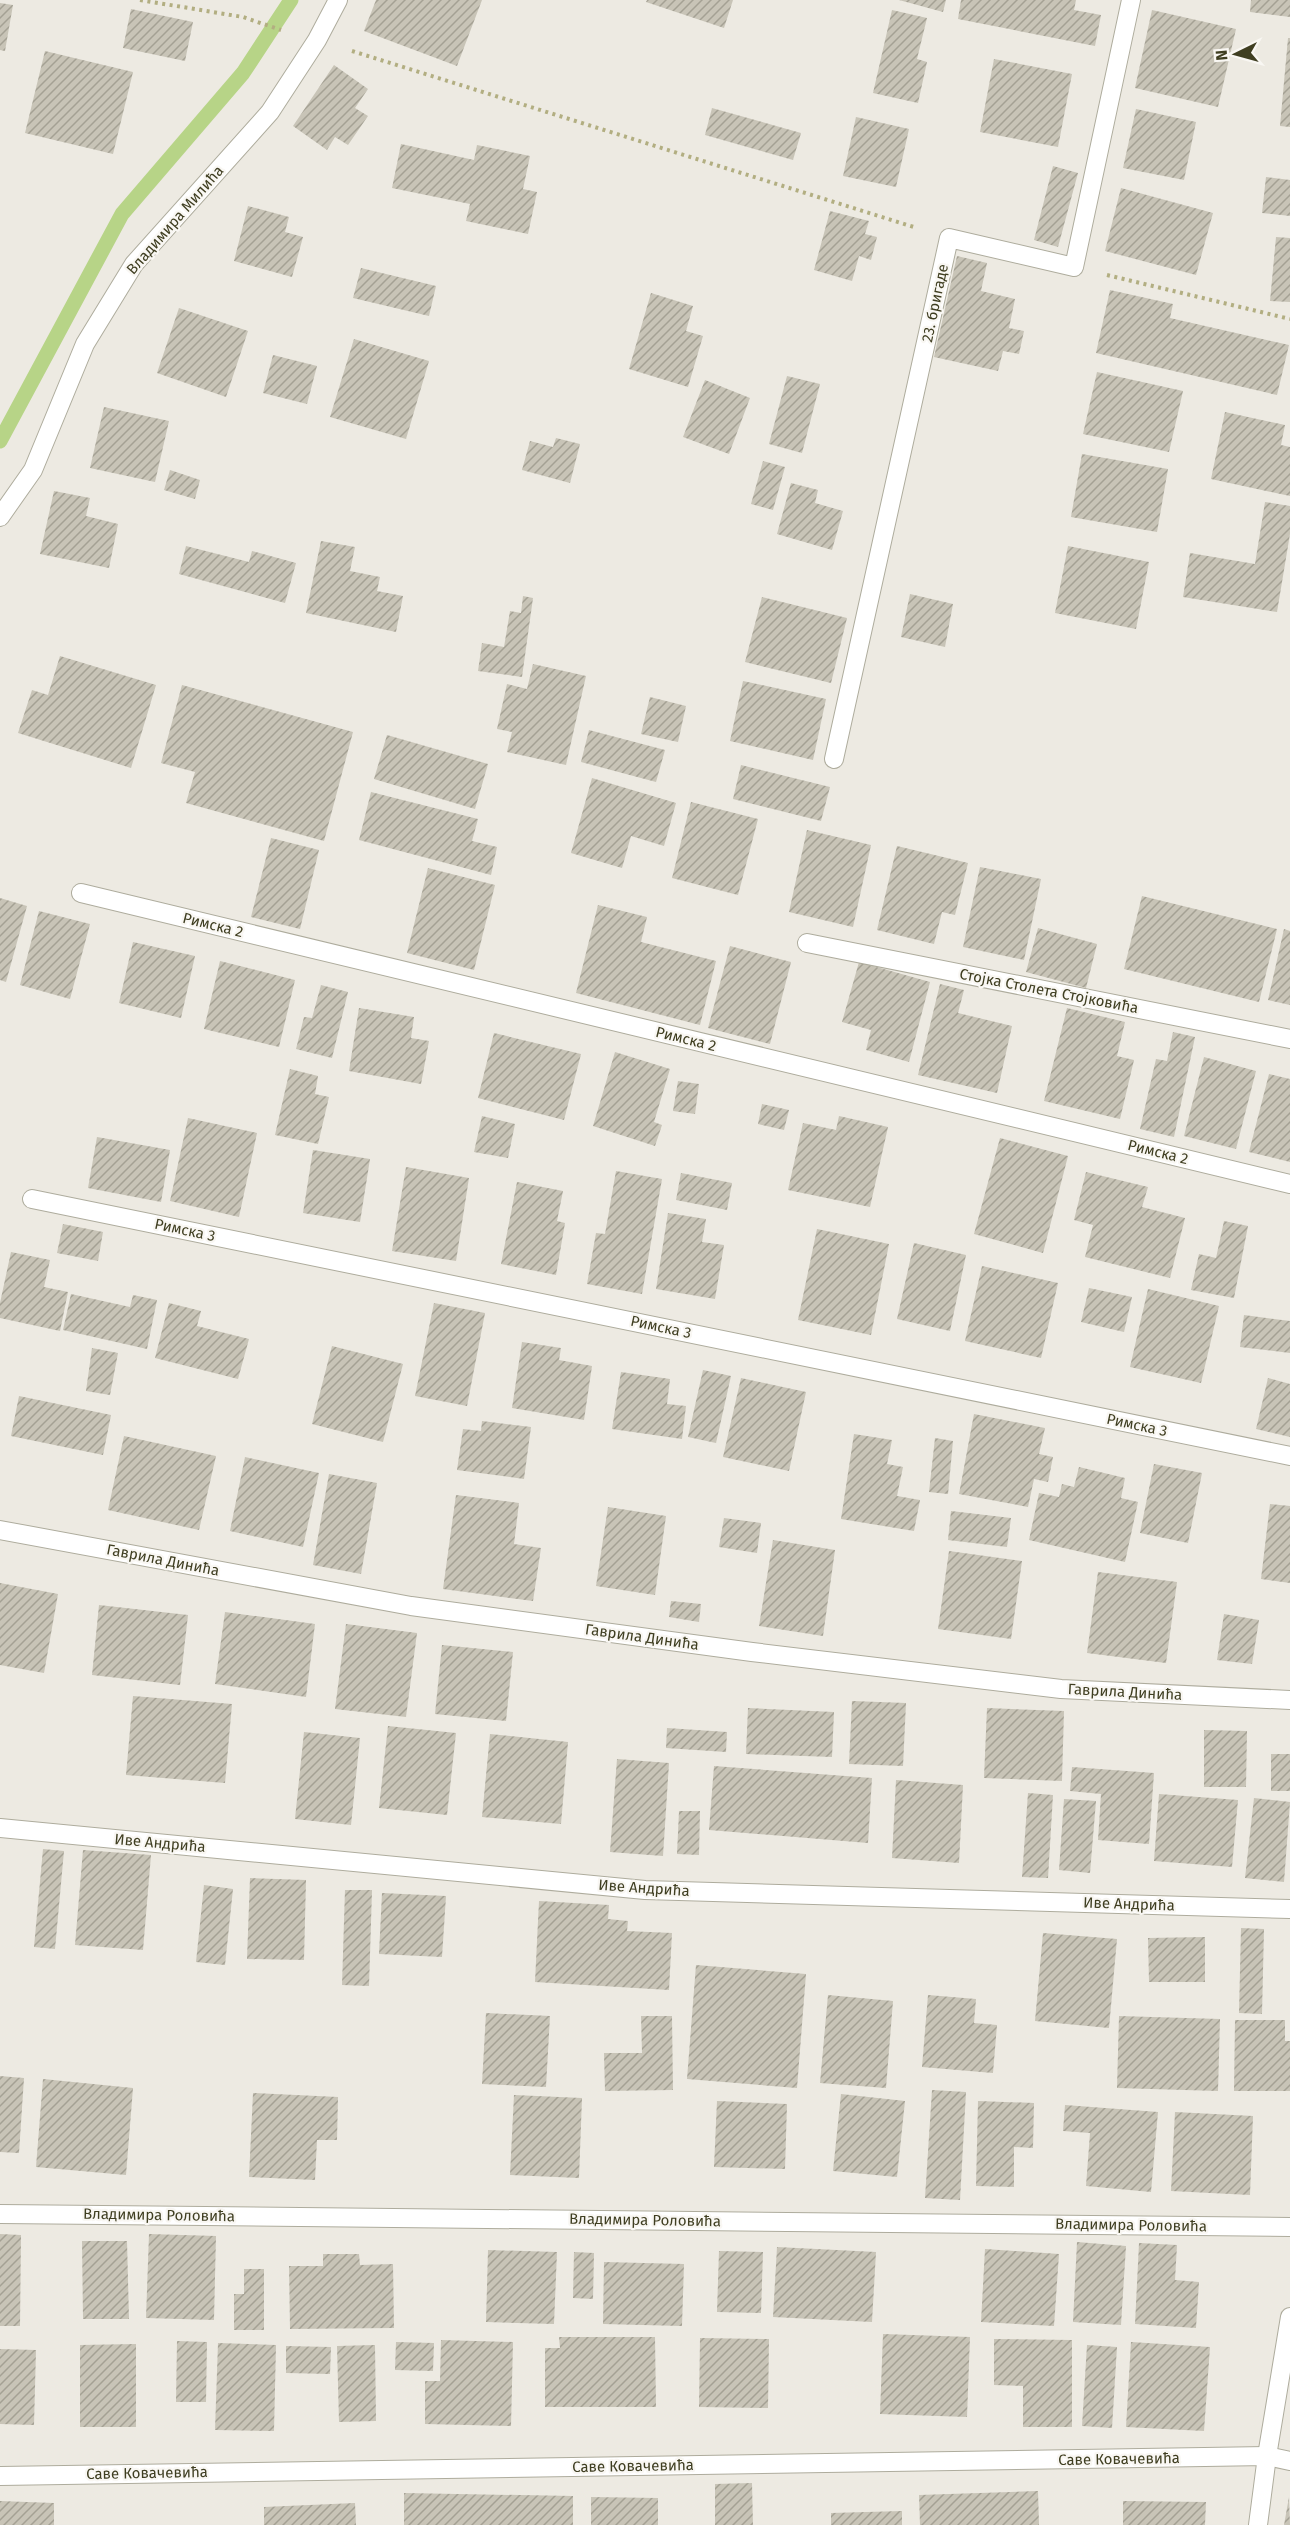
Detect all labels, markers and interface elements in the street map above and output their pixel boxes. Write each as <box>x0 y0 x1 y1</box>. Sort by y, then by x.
north arrow <box>1206 24 1266 84</box>
text: N <box>1212 49 1231 61</box>
street label: Владимира Милића <box>123 162 227 278</box>
street label: 23. бригаде <box>918 262 952 344</box>
street label: Римска 2 <box>181 909 245 941</box>
street label: Стојка Столета Стојковића <box>958 965 1140 1017</box>
street label: Римска 2 <box>654 1023 718 1055</box>
street label: Римска 2 <box>1126 1136 1190 1168</box>
street label: Римска 3 <box>153 1215 217 1245</box>
street label: Римска 3 <box>629 1312 693 1342</box>
street label: Римска 3 <box>1105 1410 1169 1440</box>
street label: Гаврила Динића <box>105 1540 221 1580</box>
street label: Гаврила Динића <box>584 1620 700 1654</box>
street label: Гаврила Динића <box>1067 1680 1183 1704</box>
street label: Иве Андрића <box>114 1830 206 1856</box>
street label: Иве Андрића <box>598 1876 690 1900</box>
street label: Иве Андрића <box>1083 1893 1175 1915</box>
street label: Владимира Роловића <box>83 2205 235 2225</box>
street label: Владимира Роловића <box>569 2210 721 2230</box>
street label: Владимира Роловића <box>1055 2215 1207 2235</box>
street label: Саве Ковачевића <box>1058 2449 1180 2469</box>
street label: Саве Ковачевића <box>572 2456 694 2476</box>
street label: Саве Ковачевића <box>86 2463 208 2483</box>

